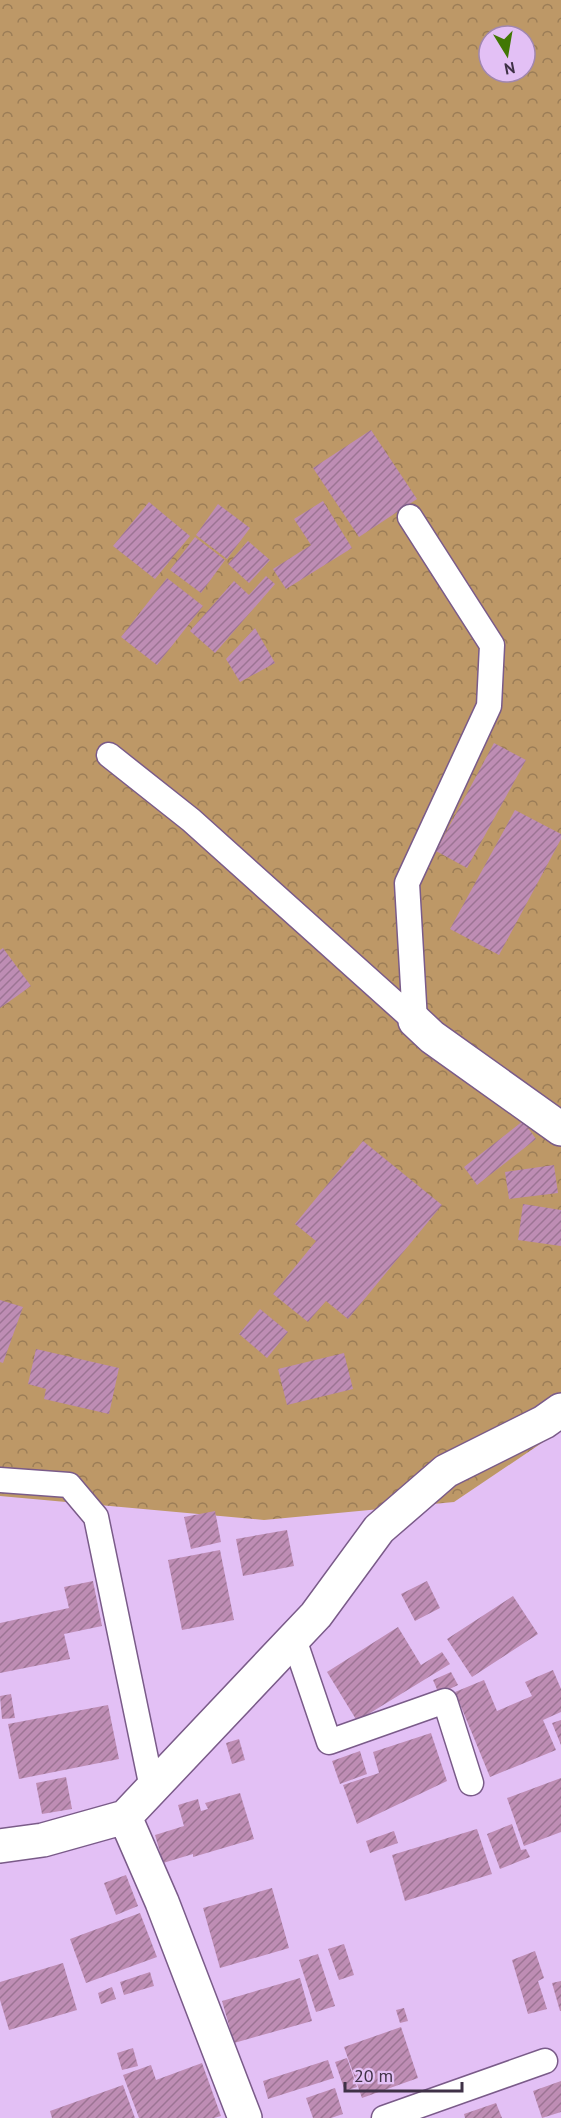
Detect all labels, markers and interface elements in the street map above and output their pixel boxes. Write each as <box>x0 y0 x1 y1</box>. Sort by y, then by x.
north arrow <box>477 24 537 84</box>
text: N <box>503 58 517 80</box>
scale bar <box>345 2055 462 2093</box>
text: 20 m <box>354 2064 393 2087</box>

